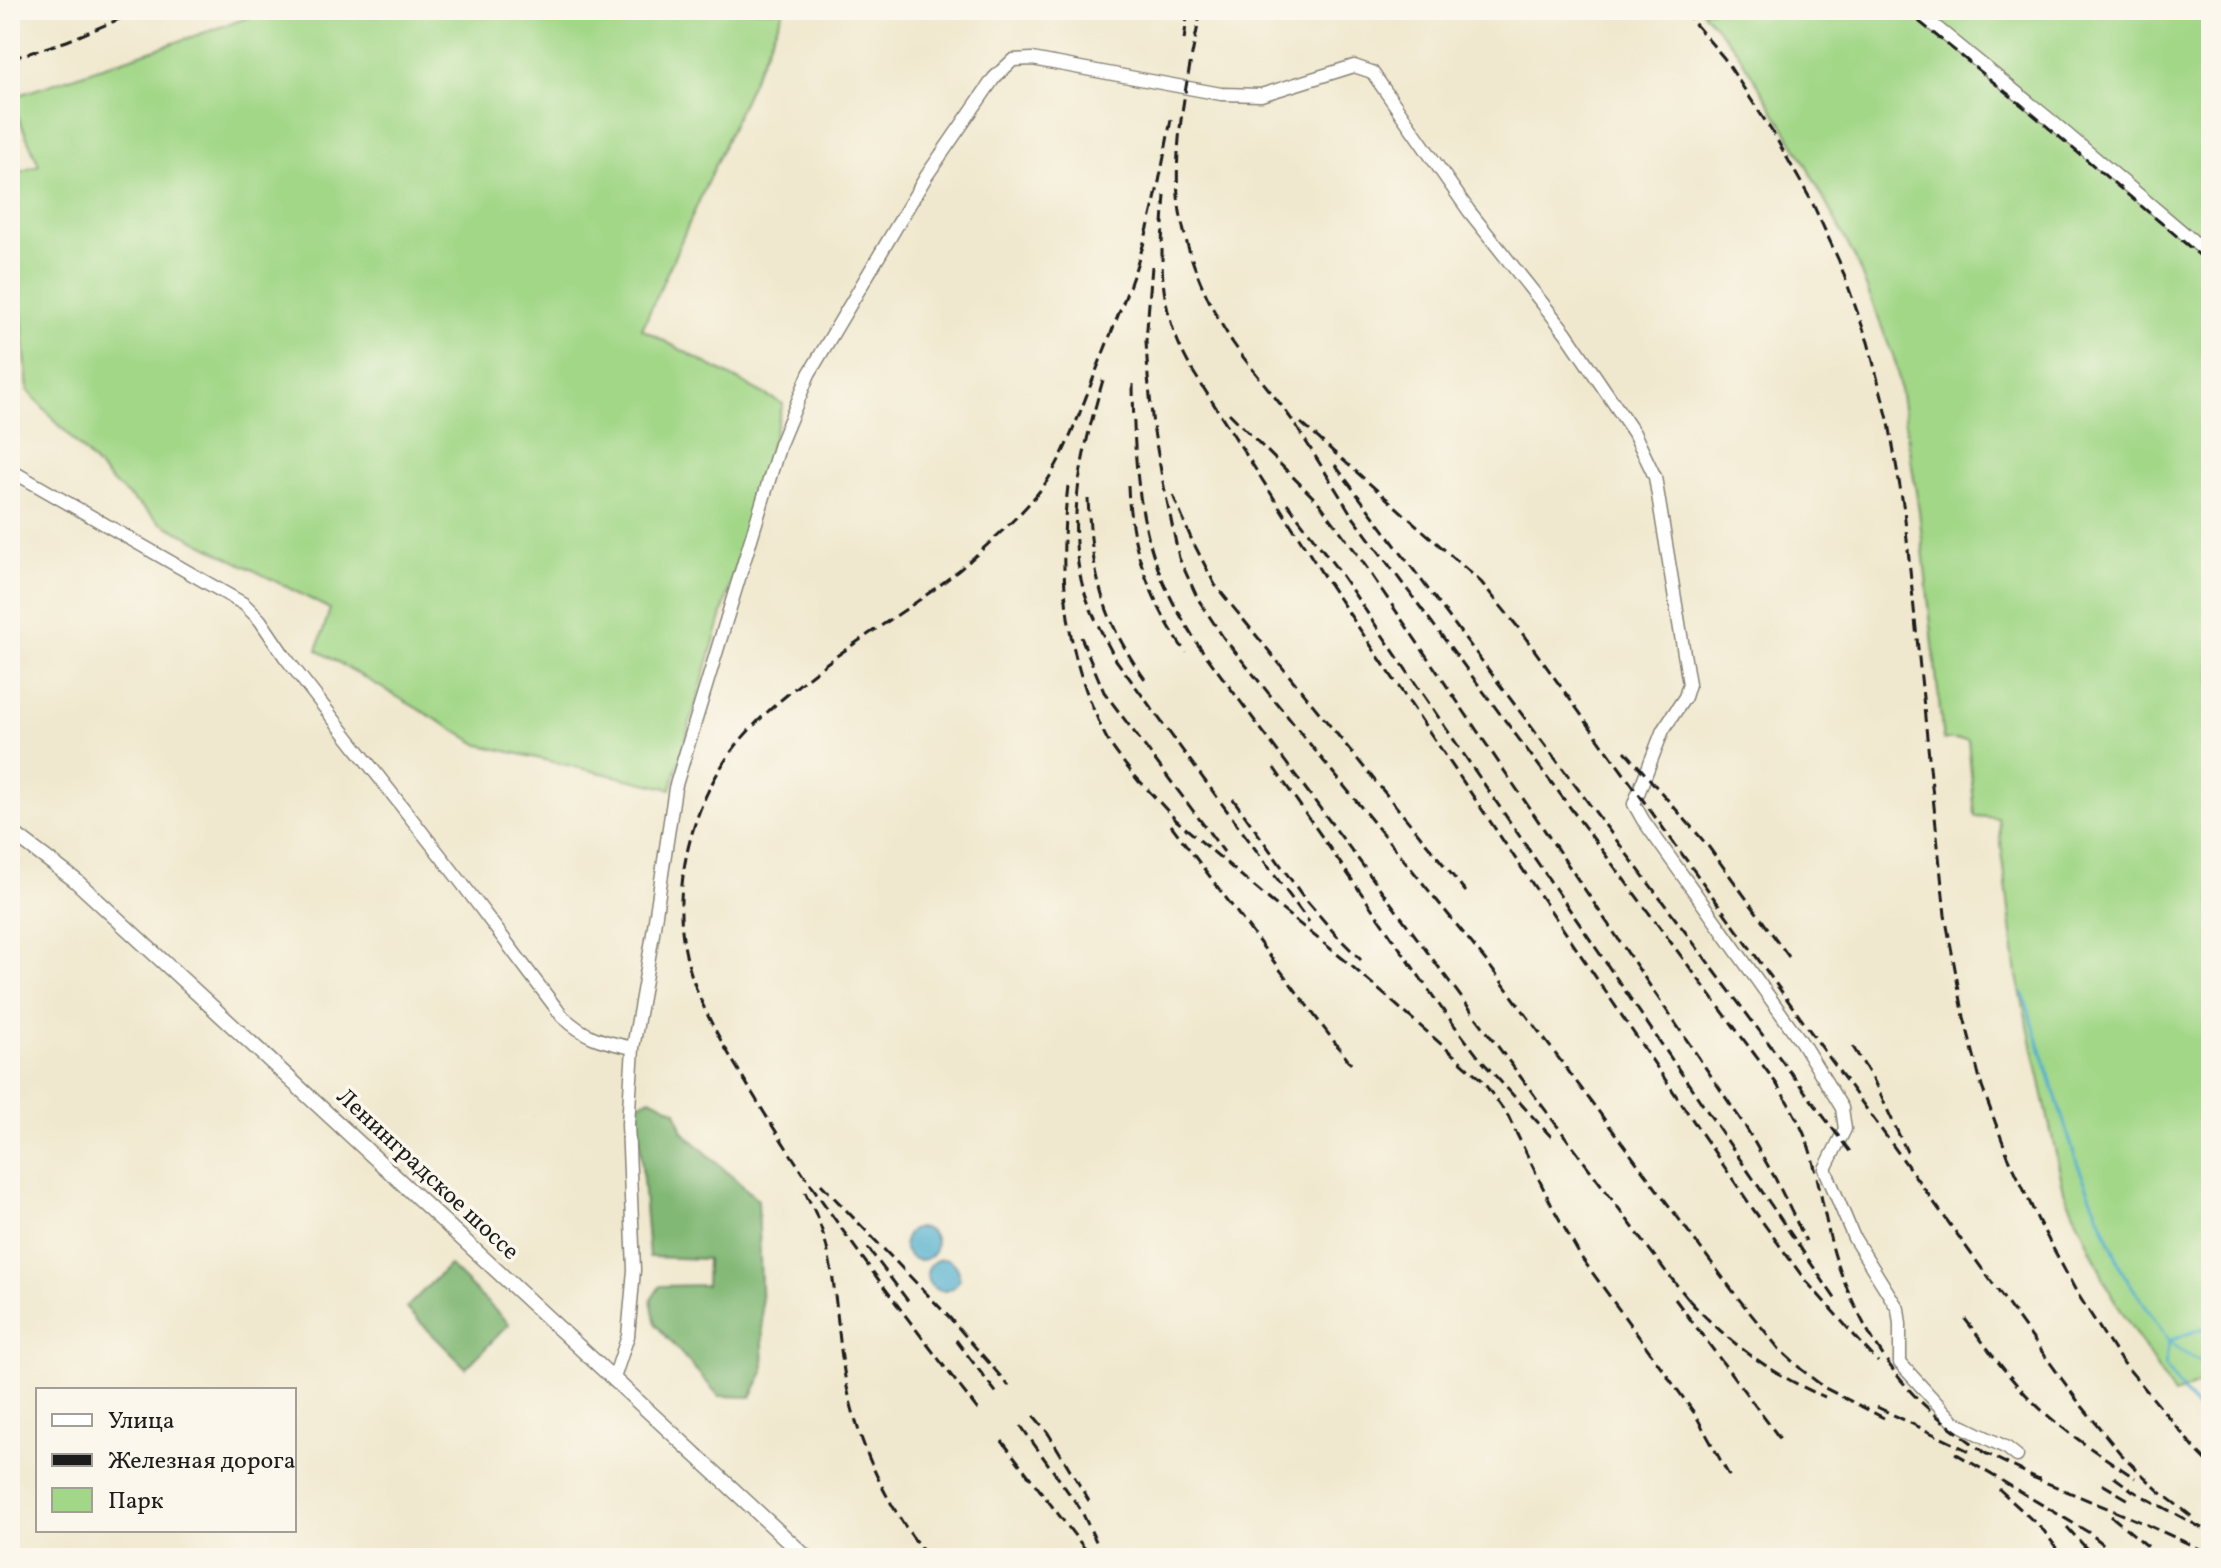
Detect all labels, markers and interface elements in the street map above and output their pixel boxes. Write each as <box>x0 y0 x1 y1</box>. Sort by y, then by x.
street label: Ленинградское шоссе <box>328 1081 526 1269</box>
legend <box>36 1388 296 1532</box>
text: Улица <box>108 1405 175 1439</box>
text: Железная дорога <box>108 1445 296 1479</box>
text: Парк <box>108 1485 164 1519</box>

